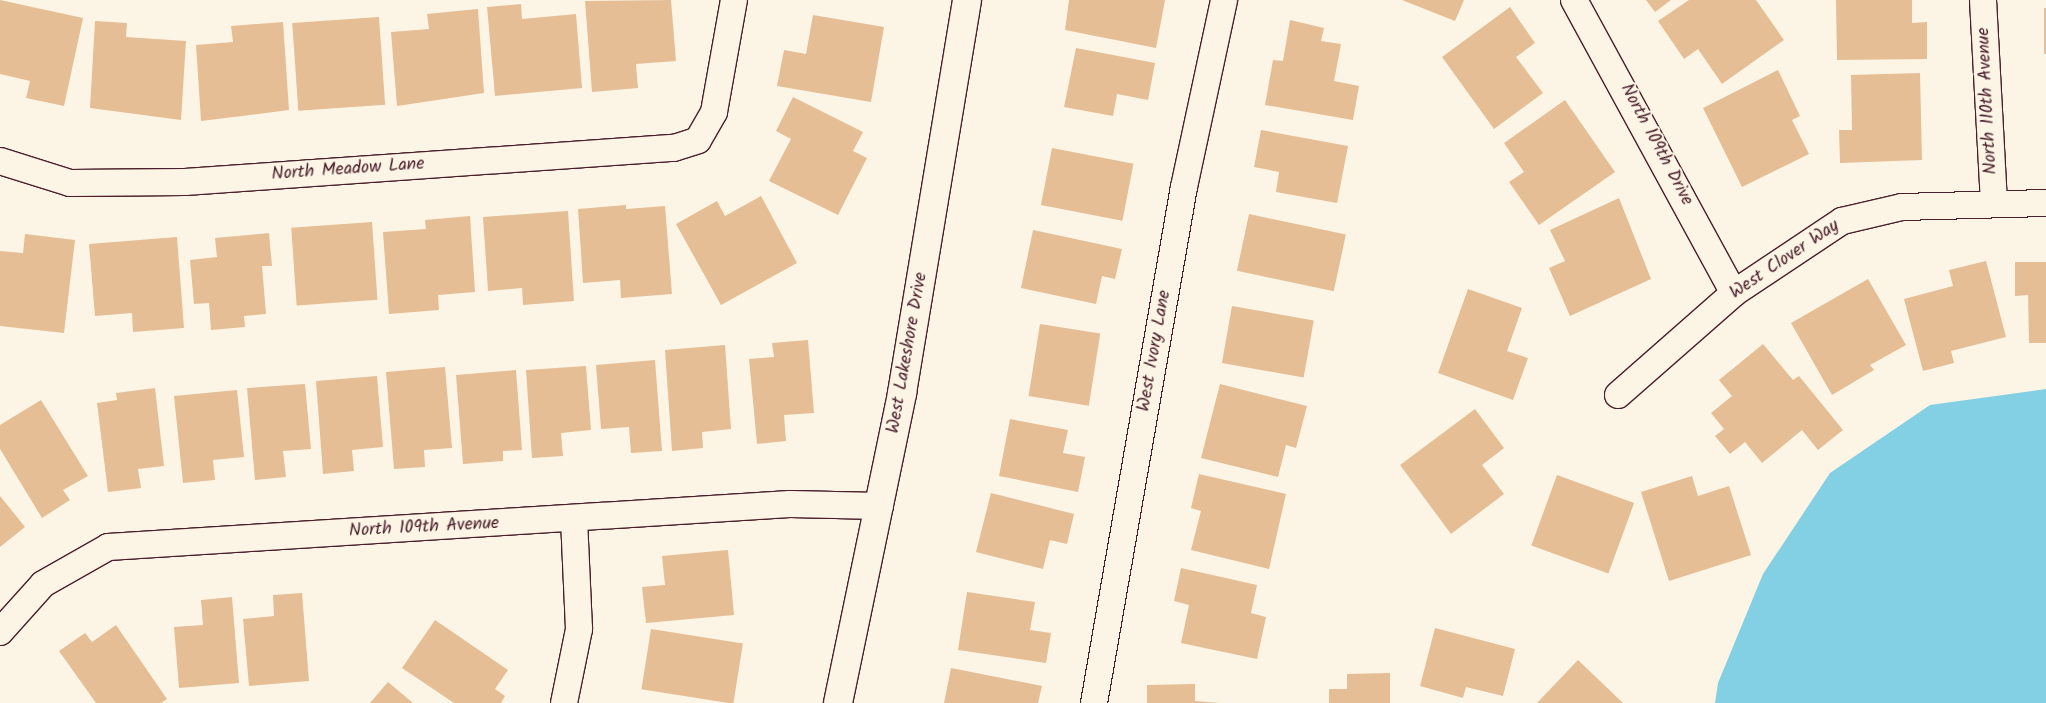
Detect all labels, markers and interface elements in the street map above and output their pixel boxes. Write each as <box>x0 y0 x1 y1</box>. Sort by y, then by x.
street label: North 110th Avenue <box>1973 27 2003 175</box>
street label: North 109th Drive <box>1615 80 1697 210</box>
street label: North Meadow Lane <box>271 154 425 186</box>
street label: West Clover Way <box>1726 215 1844 305</box>
street label: West Lakeshore Drive <box>883 271 933 435</box>
street label: West Ivory Lane <box>1134 289 1176 413</box>
street label: North 109th Avenue <box>348 513 500 543</box>

